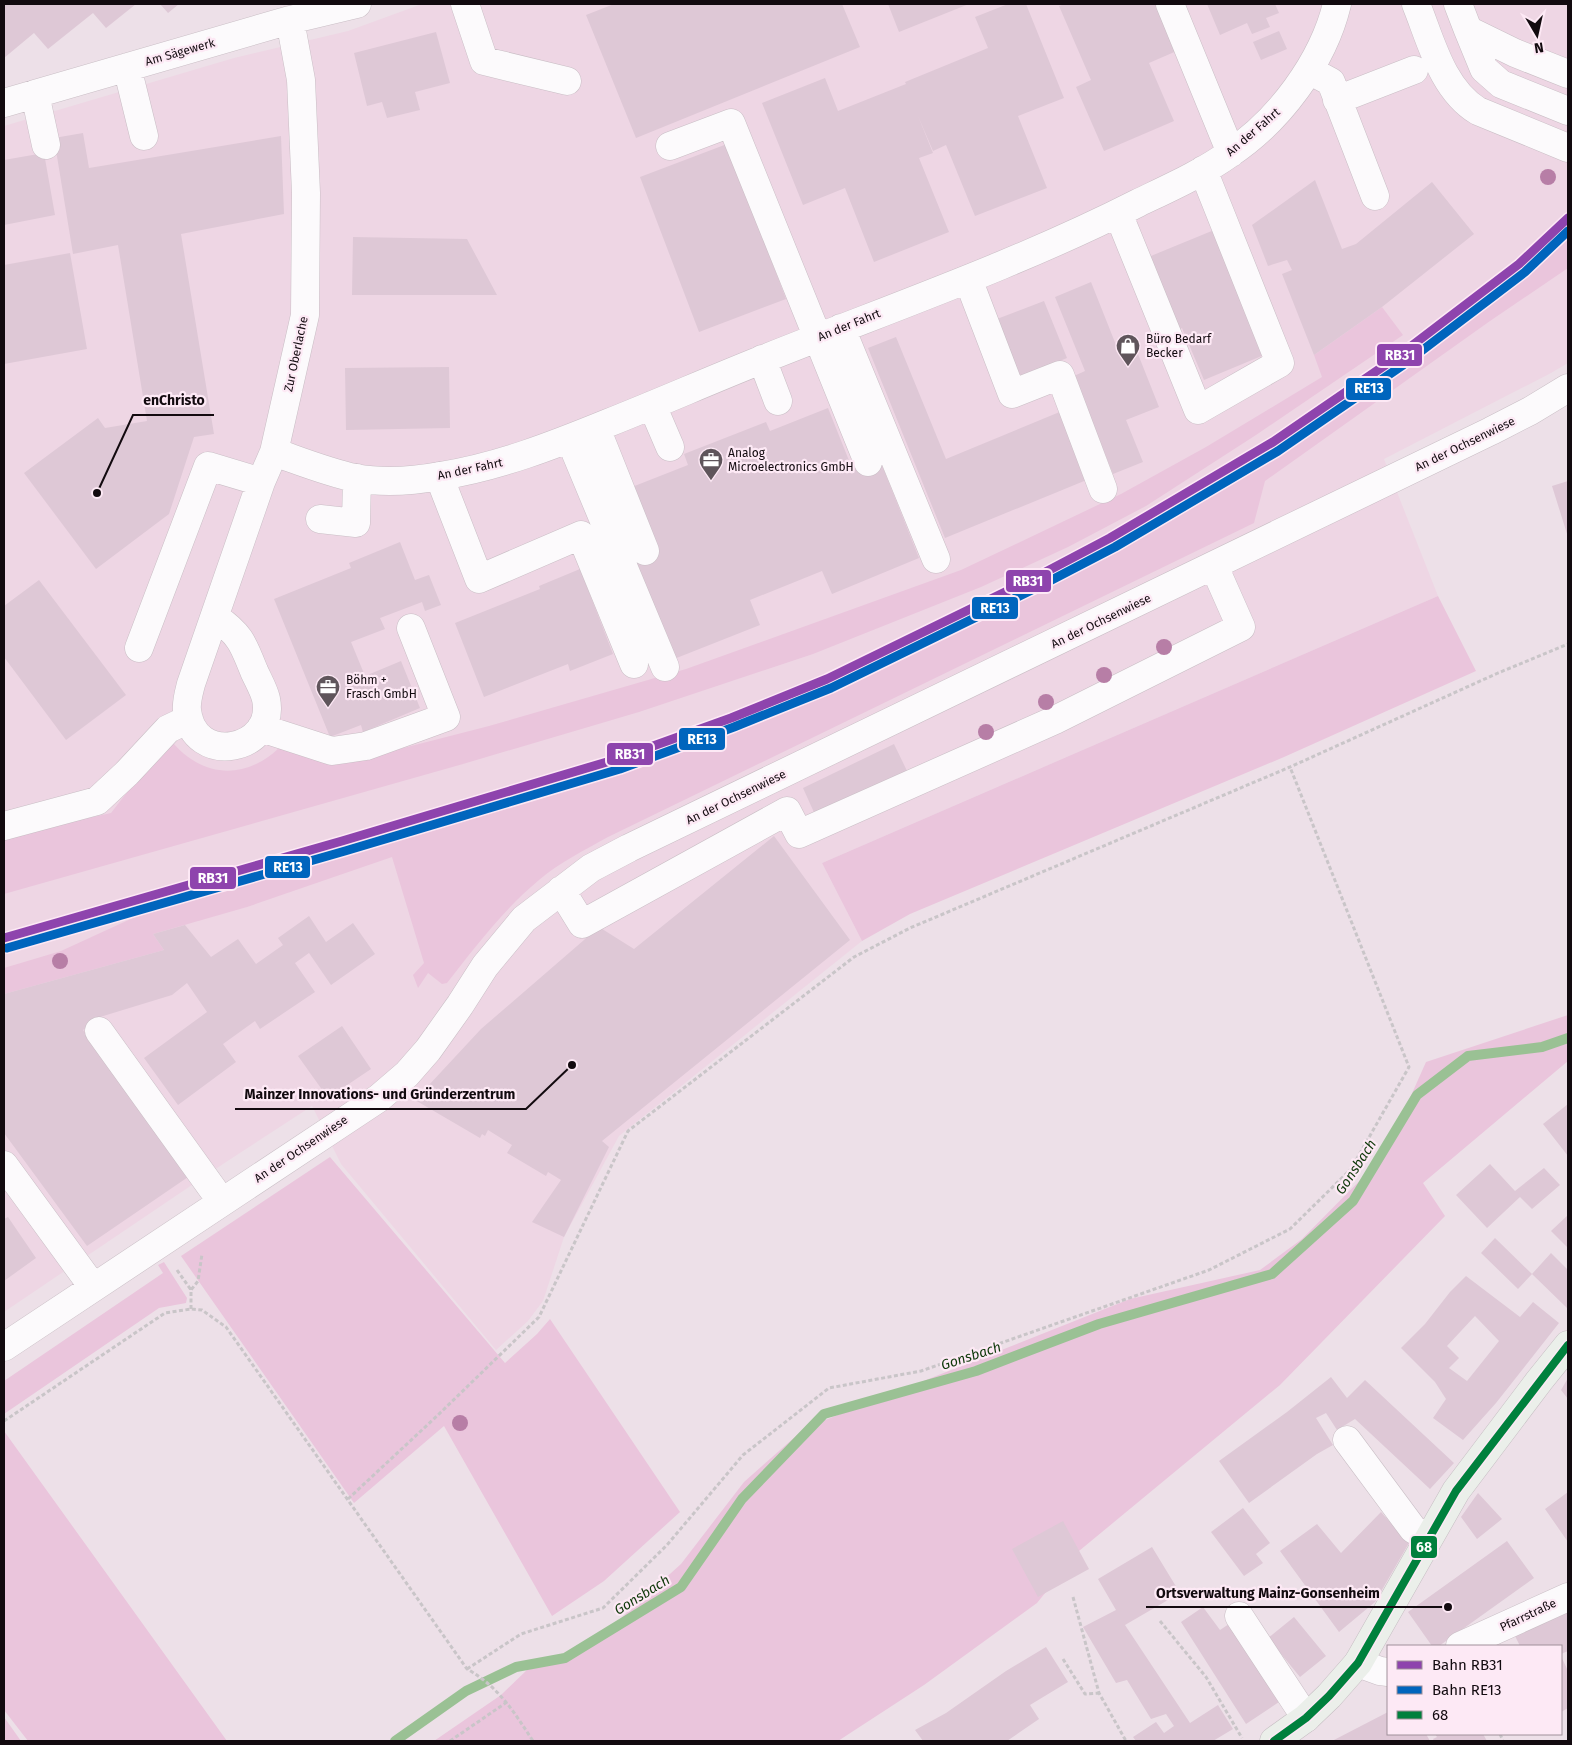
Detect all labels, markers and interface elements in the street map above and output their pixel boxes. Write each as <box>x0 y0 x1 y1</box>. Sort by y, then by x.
north arrow <box>1512 10 1562 60</box>
street label: Am Sägewerk <box>144 35 217 69</box>
text: N <box>1533 38 1545 56</box>
street label: An der Fahrt <box>1223 105 1283 159</box>
street label: An der Fahrt <box>816 306 883 344</box>
street label: Zur Oberlache <box>281 315 311 393</box>
place label: Büro Bedarf Becker <box>1146 332 1212 360</box>
shop icon: Büro Bedarf Becker <box>1115 333 1141 367</box>
line badge: RB31 <box>1376 343 1423 367</box>
text: RB31 <box>1385 347 1415 364</box>
line badge: RE13 <box>1345 377 1392 401</box>
text: RE13 <box>1354 380 1384 397</box>
callout: enChristo <box>133 386 214 415</box>
text: enChristo <box>143 392 205 409</box>
street label: An der Ochsenwiese <box>1413 414 1517 474</box>
place label: Analog Microelectronics GmbH <box>728 446 854 474</box>
office icon: Analog Microelectronics GmbH <box>698 447 724 481</box>
street label: An der Fahrt <box>436 455 505 483</box>
line badge: RB31 <box>1005 569 1052 593</box>
text: RB31 <box>1013 573 1043 590</box>
street label: An der Ochsenwiese <box>1049 591 1153 651</box>
line badge: RE13 <box>971 596 1019 620</box>
text: RE13 <box>980 600 1010 617</box>
place label: Böhm + Frasch GmbH <box>346 673 417 701</box>
office icon: Böhm + Frasch GmbH <box>315 674 341 708</box>
line badge: RE13 <box>678 727 726 751</box>
text: RE13 <box>687 731 717 748</box>
line badge: RB31 <box>606 742 654 766</box>
text: RB31 <box>615 746 645 763</box>
street label: An der Ochsenwiese <box>684 767 788 827</box>
line badge: RE13 <box>264 855 311 879</box>
text: RE13 <box>273 859 303 876</box>
line badge: RB31 <box>189 866 237 890</box>
text: RB31 <box>198 870 228 887</box>
callout: Mainzer Innovations- und Gründerzentrum <box>235 1080 526 1109</box>
text: Mainzer Innovations- und Gründerzentrum <box>245 1086 516 1103</box>
street label: An der Ochsenwiese <box>252 1113 350 1185</box>
water label: Gonsbach <box>1332 1136 1380 1198</box>
water label: Gonsbach <box>939 1338 1003 1374</box>
line badge: 68 <box>1410 1535 1438 1559</box>
text: 68 <box>1416 1539 1432 1556</box>
water label: Gonsbach <box>611 1571 673 1619</box>
callout: Ortsverwaltung Mainz-Gonsenheim <box>1146 1578 1389 1607</box>
text: Ortsverwaltung Mainz-Gonsenheim <box>1156 1585 1380 1602</box>
street label: Pfarrstraße <box>1498 1596 1558 1634</box>
legend <box>1387 1645 1562 1735</box>
text: Bahn RB31 <box>1432 1656 1503 1674</box>
text: Bahn RE13 <box>1432 1681 1502 1699</box>
text: 68 <box>1432 1706 1448 1724</box>

